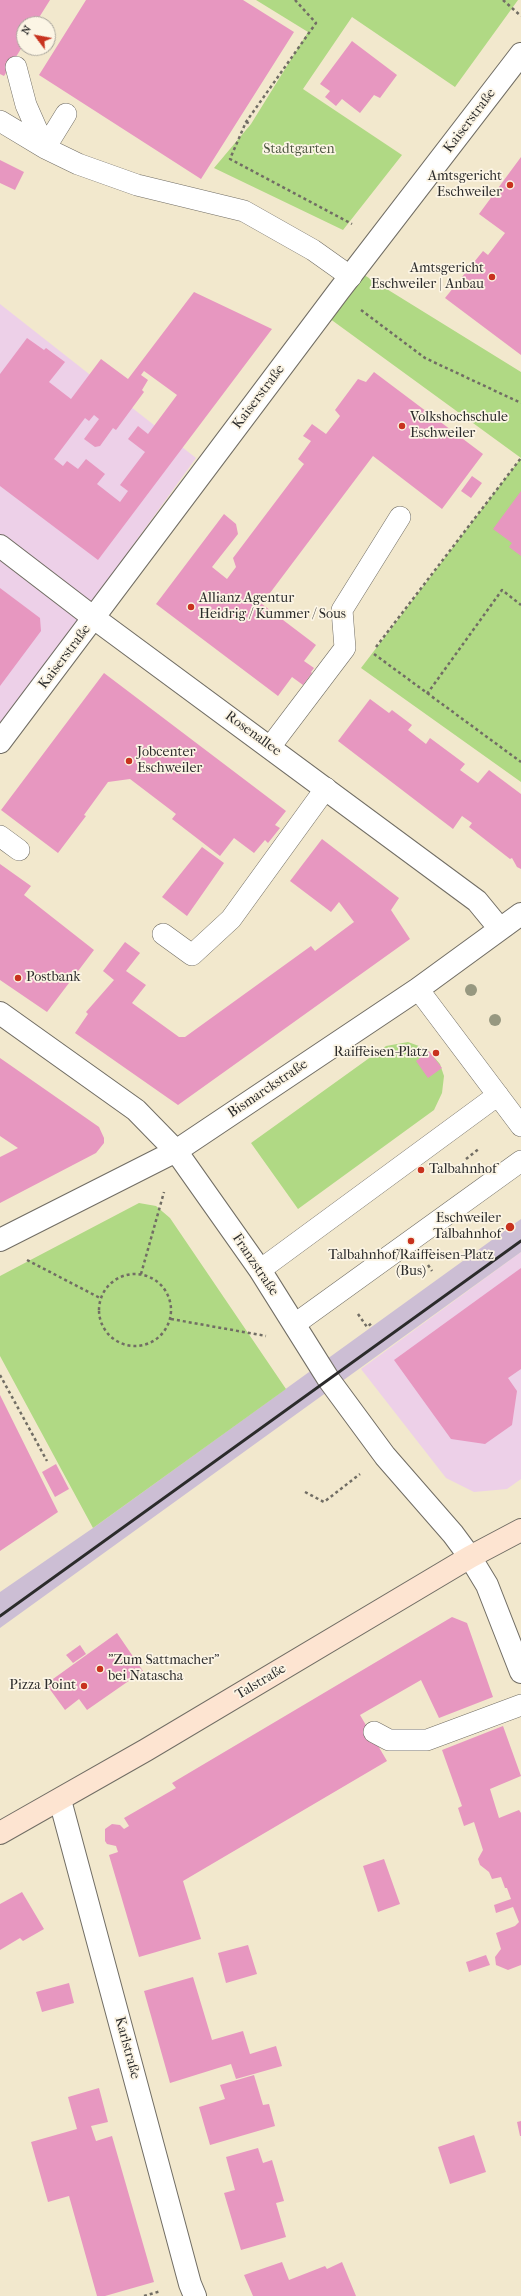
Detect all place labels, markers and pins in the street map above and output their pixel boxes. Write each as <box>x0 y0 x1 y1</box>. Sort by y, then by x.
place label: Amtsgericht Eschweiler <box>428 169 502 202</box>
marker: Amtsgericht Eschweiler <box>505 180 515 190</box>
place label: Amtsgericht Eschweiler | Anbau <box>371 261 484 294</box>
marker: Amtsgericht Eschweiler | Anbau <box>487 272 497 282</box>
place label: Volkshochschule Eschweiler <box>410 410 508 442</box>
marker: Volkshochschule Eschweiler <box>397 421 407 431</box>
place label: Allianz Agentur Heidrig / Kummer / Sous <box>199 591 346 624</box>
marker: Allianz Agentur Heidrig / Kummer / Sous <box>186 602 196 612</box>
place label: Jobcenter Eschweiler <box>137 745 202 778</box>
marker: Jobcenter Eschweiler <box>124 756 134 766</box>
place label: Postbank <box>26 970 81 986</box>
marker: Postbank <box>13 973 23 983</box>
place label: Raiffeisen-Platz <box>334 1045 428 1061</box>
marker: Raiffeisen-Platz <box>431 1048 441 1058</box>
place label: Talbahnhof <box>429 1162 497 1178</box>
marker: Talbahnhof <box>416 1165 426 1175</box>
place label: Eschweiler Talbahnhof <box>433 1211 501 1244</box>
marker: Eschweiler Talbahnhof <box>504 1221 516 1233</box>
marker: Talbahnhof/Raiffeisen-Platz (Bus) <box>406 1236 416 1246</box>
place label: Talbahnhof/Raiffeisen-Platz (Bus) <box>328 1248 494 1280</box>
place label: "Zum Sattmacher" bei Natascha <box>108 1653 219 1686</box>
marker: "Zum Sattmacher" bei Natascha <box>95 1664 105 1674</box>
place label: Pizza Point <box>9 1678 76 1694</box>
marker: Pizza Point <box>79 1681 89 1691</box>

